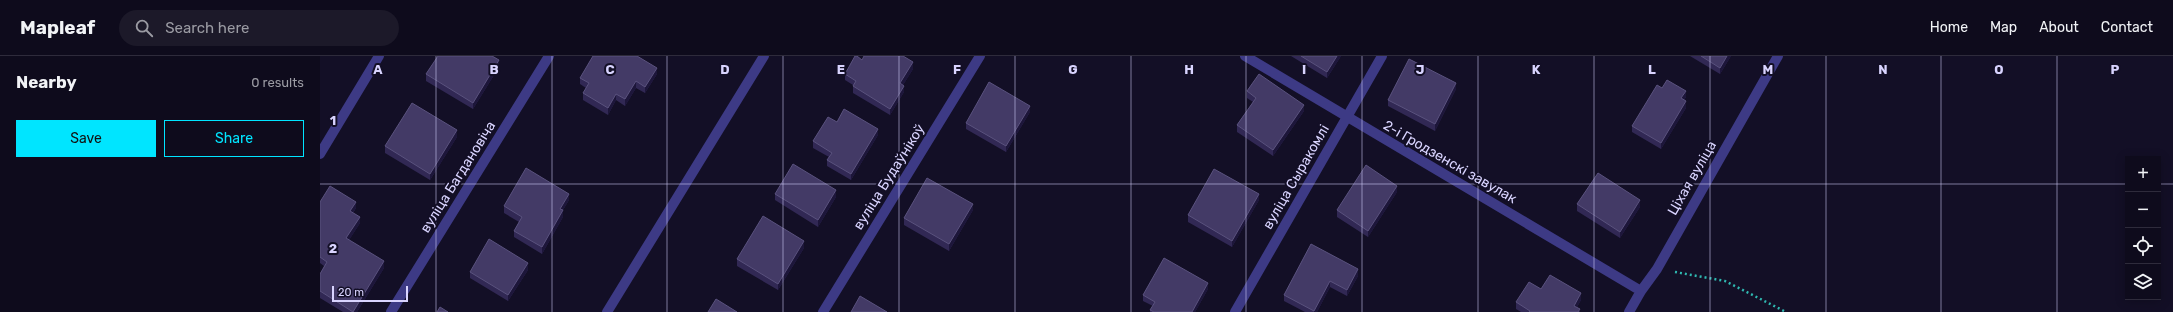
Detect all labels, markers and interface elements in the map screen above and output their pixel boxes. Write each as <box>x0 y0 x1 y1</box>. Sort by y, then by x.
search box <box>119 10 399 46</box>
text: Mapleaf <box>20 16 95 39</box>
icon: search <box>133 17 155 39</box>
text: Search here <box>165 19 249 37</box>
text: Home <box>1930 19 1968 36</box>
text: Map <box>1990 19 2017 36</box>
text: About <box>2039 19 2079 36</box>
text: Contact <box>2101 19 2153 36</box>
text: A <box>373 62 383 77</box>
text: B <box>489 62 499 77</box>
text: C <box>605 62 615 77</box>
text: D <box>720 62 730 77</box>
text: E <box>837 62 845 77</box>
text: F <box>953 62 961 77</box>
text: G <box>1068 62 1078 77</box>
text: H <box>1184 62 1194 77</box>
text: I <box>1302 62 1306 77</box>
text: J <box>1416 62 1424 77</box>
text: K <box>1532 62 1541 77</box>
text: L <box>1648 62 1656 77</box>
text: M <box>1763 62 1773 77</box>
text: N <box>1878 62 1888 77</box>
text: O <box>1994 62 2004 77</box>
text: P <box>2111 62 2120 77</box>
text: Nearby <box>16 72 77 92</box>
text: 0 results <box>251 75 304 90</box>
text: 1 <box>330 113 336 128</box>
street label: 2-і Гродзенскі завулак <box>1380 117 1520 207</box>
street label: вуліца Багдановіча <box>417 118 499 236</box>
button: Save <box>16 120 156 157</box>
button: Share <box>164 120 304 157</box>
street label: вуліца Будаўнікоў <box>850 121 929 233</box>
street label: вуліца Сыракомлі <box>1259 122 1333 232</box>
street label: Ціхая вуліца <box>1664 138 1720 218</box>
map controls <box>2125 156 2161 300</box>
button: + <box>2125 156 2161 192</box>
button: − <box>2125 192 2161 228</box>
button: locate <box>2125 228 2161 264</box>
text: 2 <box>329 241 337 256</box>
button: layers <box>2125 264 2161 300</box>
scale bar <box>332 284 408 303</box>
text: 20 m <box>338 286 364 299</box>

